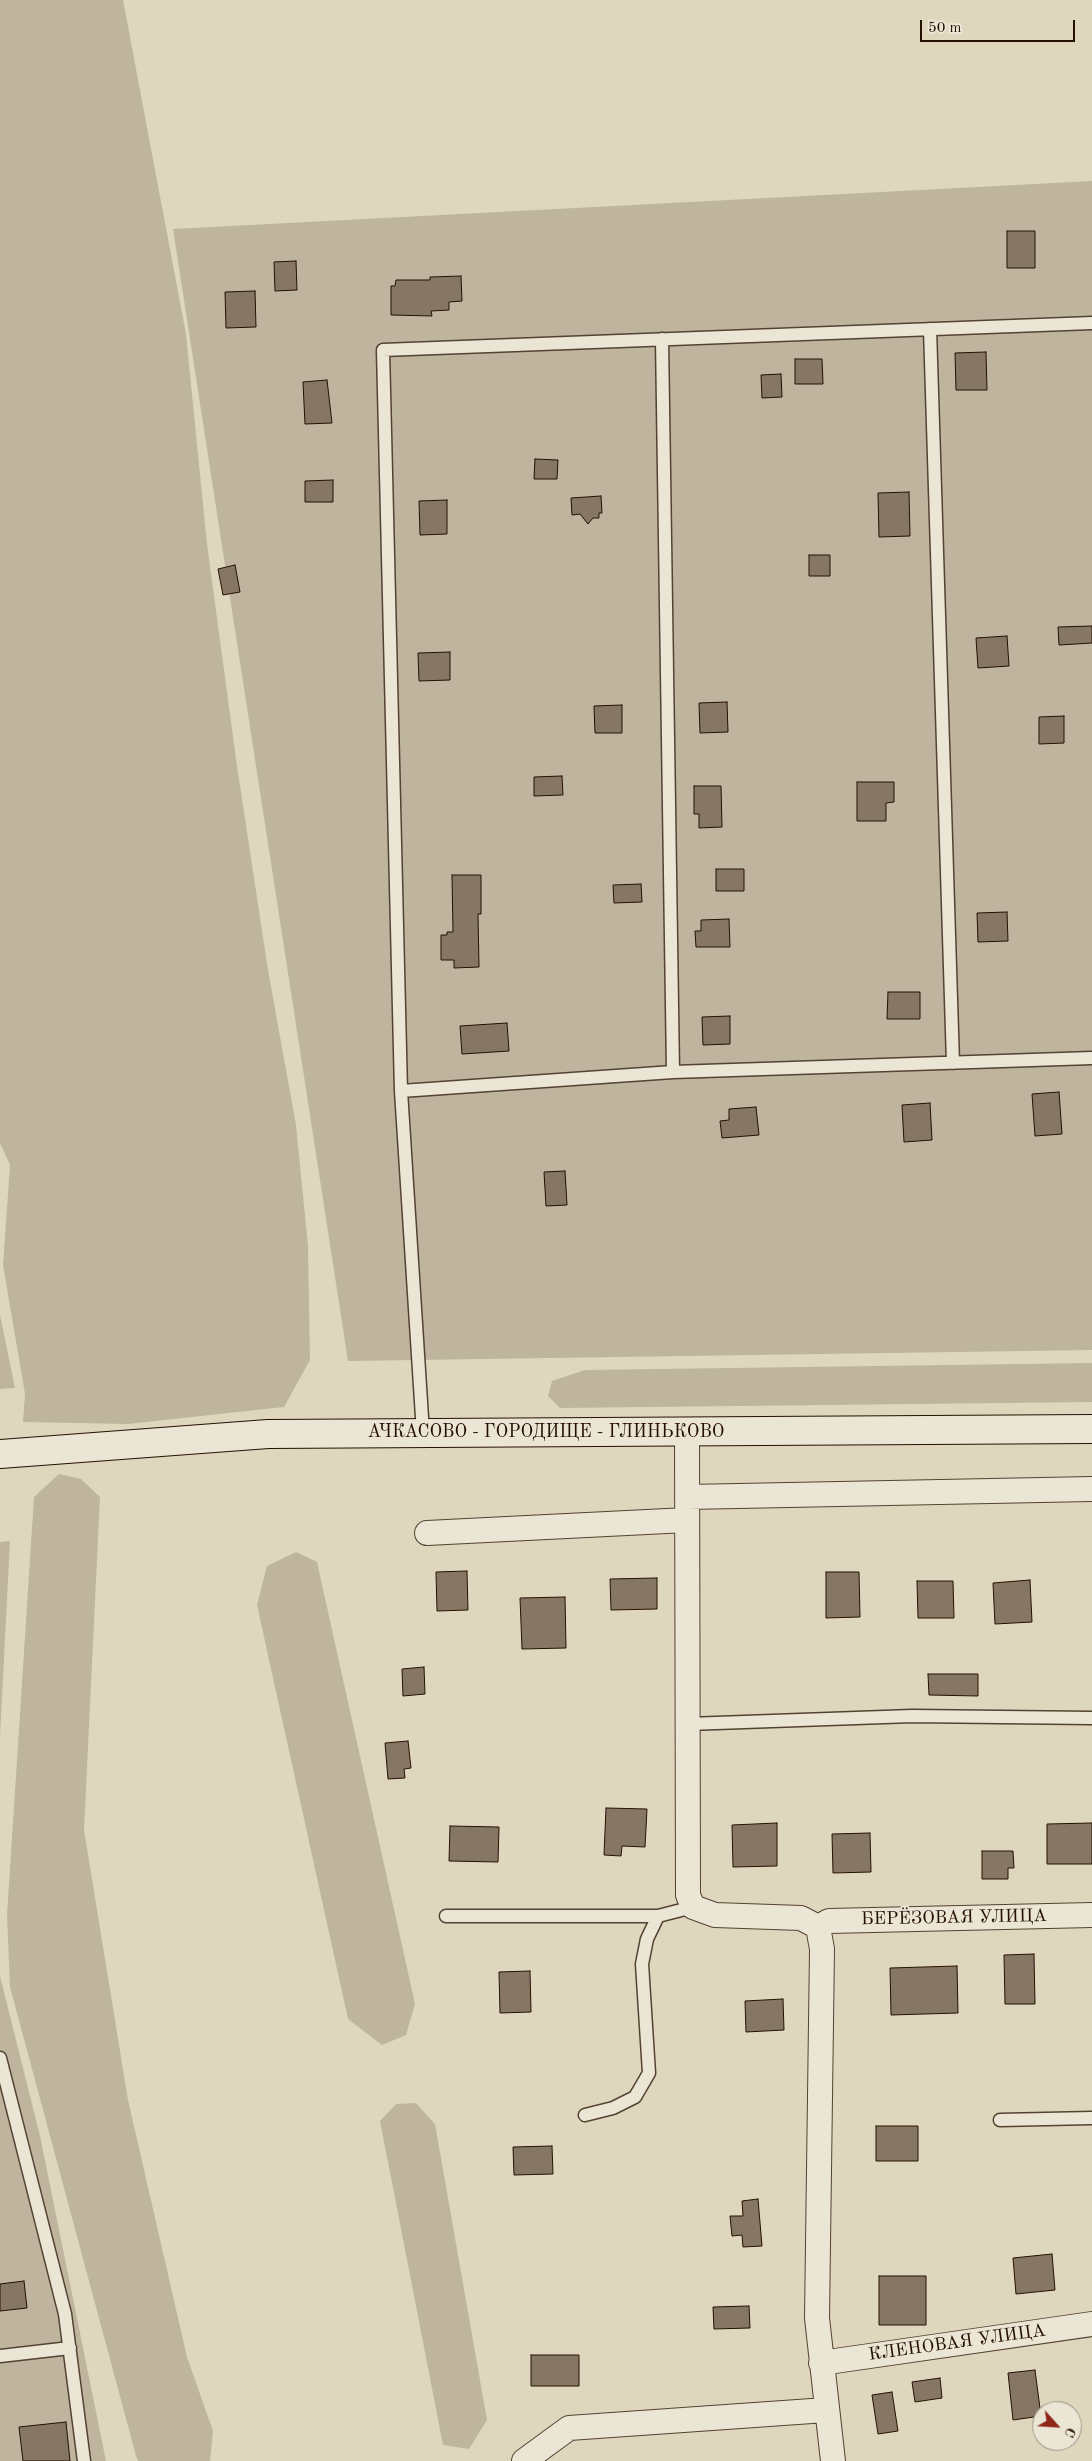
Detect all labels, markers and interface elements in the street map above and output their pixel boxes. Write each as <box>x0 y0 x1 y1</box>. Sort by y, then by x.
scale bar <box>922 10 1077 42</box>
text: 50 m <box>928 21 962 36</box>
street label: АЧКАСОВО - ГОРОДИЩЕ - ГЛИНЬКОВО <box>368 1421 724 1443</box>
street label: БЕРЁЗОВАЯ УЛИЦА <box>861 1906 1047 1930</box>
street label: КЛЕНОВАЯ УЛИЦА <box>867 2320 1047 2366</box>
north arrow <box>1032 2401 1082 2451</box>
text: С <box>1061 2425 1078 2439</box>

